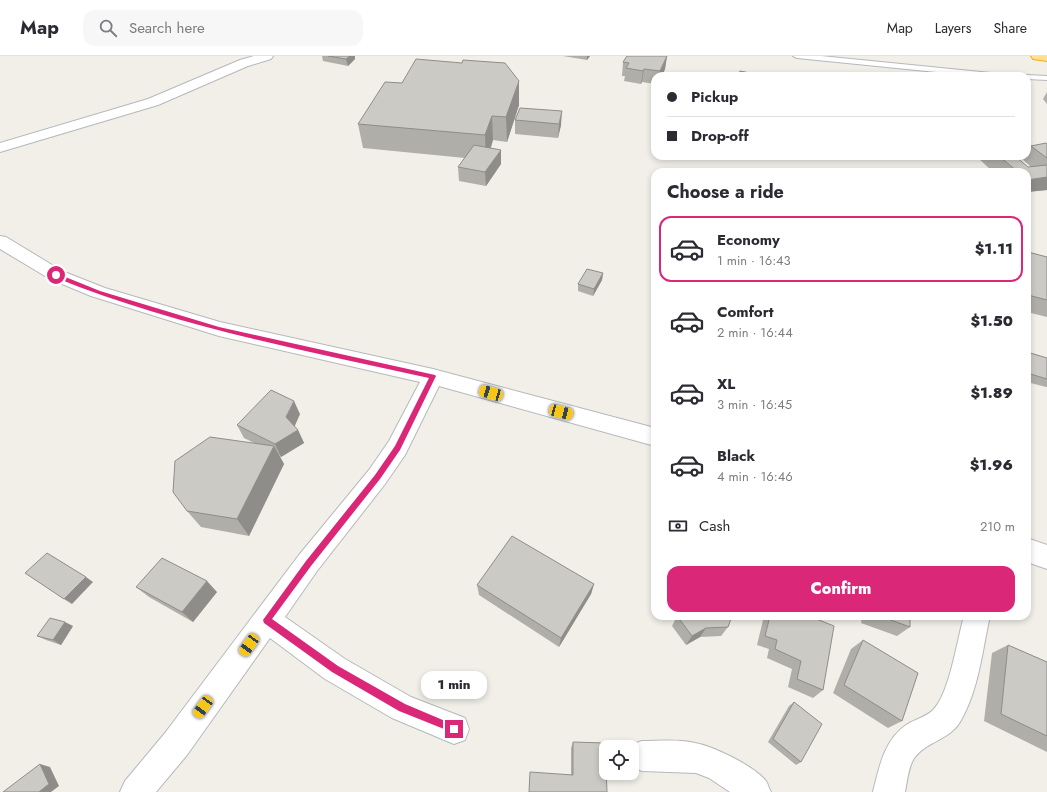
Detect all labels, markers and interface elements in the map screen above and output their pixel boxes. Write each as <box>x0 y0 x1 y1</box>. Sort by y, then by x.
search box <box>83 10 363 46</box>
text: Map <box>20 14 59 41</box>
icon: search <box>97 17 119 39</box>
text: Search here <box>129 17 205 39</box>
text: Map <box>887 18 913 38</box>
text: Layers <box>935 18 971 38</box>
text: Share <box>993 18 1027 38</box>
text: Pickup <box>691 86 738 108</box>
text: Drop-off <box>691 125 749 147</box>
text: Choose a ride <box>667 179 784 205</box>
text: Economy <box>717 229 780 251</box>
icon: car <box>669 231 705 267</box>
text: $1.11 <box>975 238 1013 260</box>
text: 1 min · 16:43 <box>717 251 791 270</box>
route start <box>47 266 65 284</box>
text: Comfort <box>717 301 774 323</box>
icon: car <box>669 303 705 339</box>
text: $1.50 <box>970 310 1013 332</box>
text: 2 min · 16:44 <box>717 323 793 342</box>
text: XL <box>717 373 735 395</box>
icon: car <box>669 375 705 411</box>
text: $1.89 <box>970 382 1013 404</box>
car <box>478 384 504 402</box>
text: 3 min · 16:45 <box>717 395 792 414</box>
car <box>548 403 574 421</box>
text: Black <box>717 445 755 467</box>
icon: car <box>669 447 705 483</box>
text: $1.96 <box>970 454 1013 476</box>
text: 4 min · 16:46 <box>717 467 793 486</box>
icon: cash <box>667 515 689 537</box>
text: Cash <box>699 515 730 537</box>
text: 210 m <box>980 517 1015 536</box>
button: Confirm <box>667 566 1015 612</box>
car <box>237 632 261 658</box>
callout: 1 min <box>421 671 487 699</box>
text: 1 min <box>438 675 470 694</box>
car <box>191 694 215 720</box>
route end <box>445 720 463 738</box>
map controls <box>599 740 639 780</box>
button: locate <box>599 740 639 780</box>

